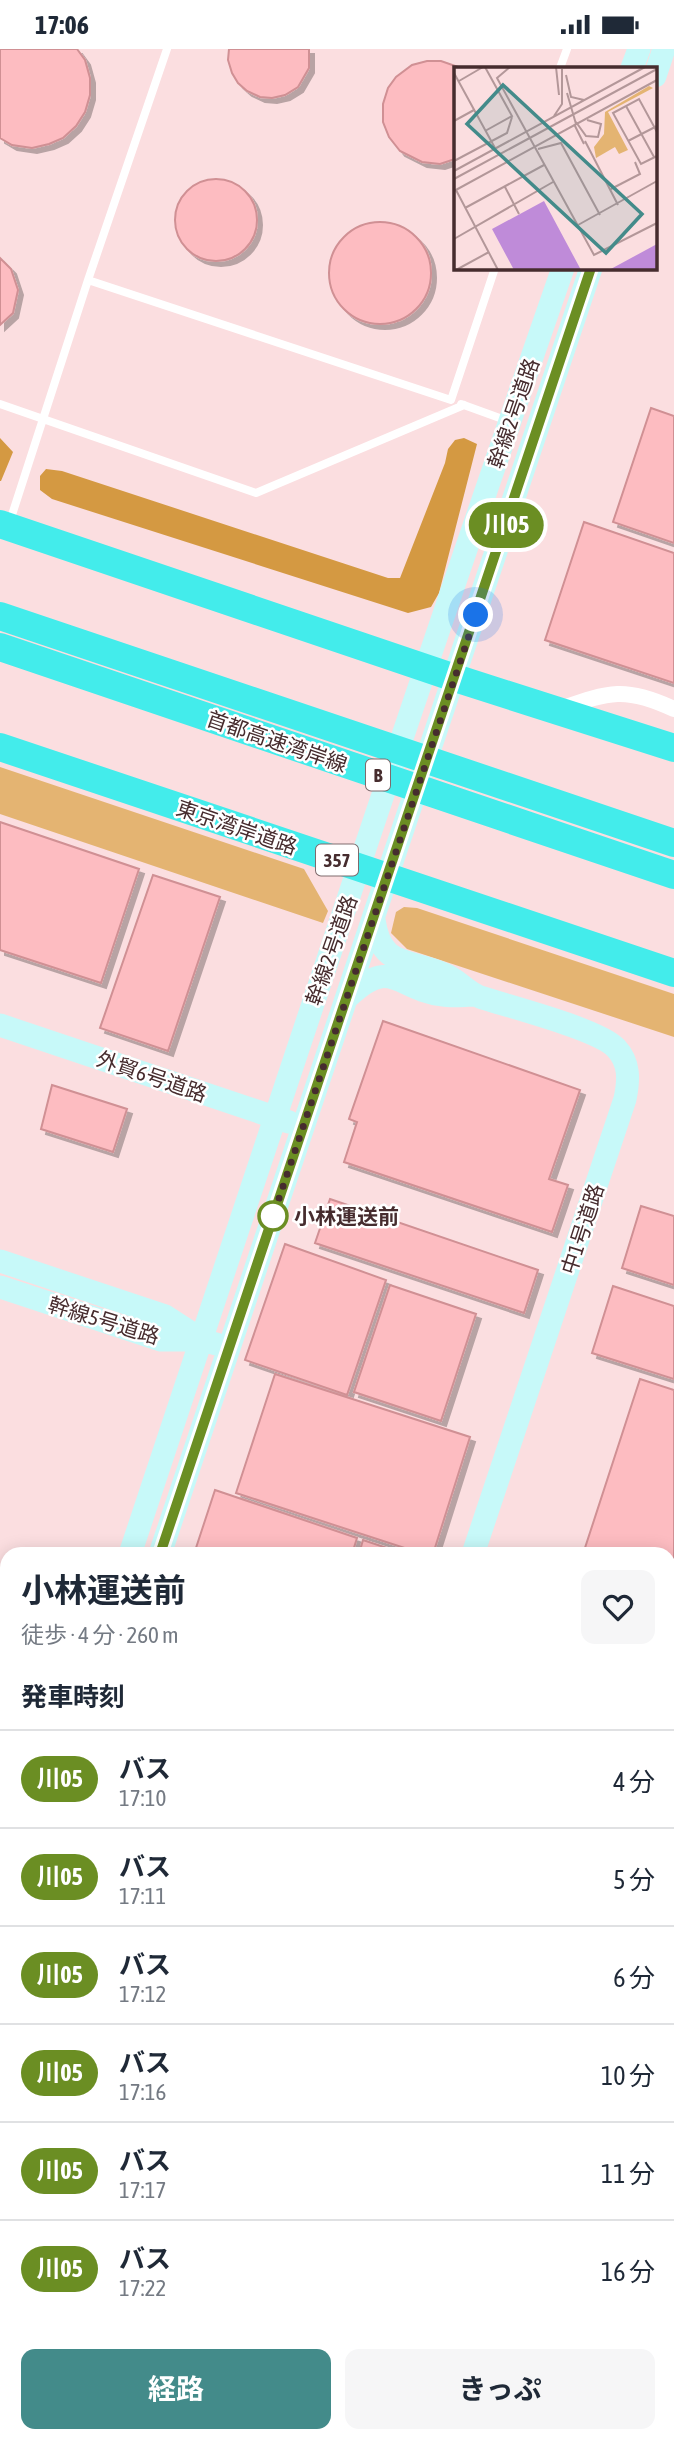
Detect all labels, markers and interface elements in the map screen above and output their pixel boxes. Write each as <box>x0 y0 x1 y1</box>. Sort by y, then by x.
text: 17:06 <box>35 10 89 40</box>
inset map <box>454 67 656 269</box>
street label: 幹線2号道路 <box>483 355 543 471</box>
line badge: 川05 <box>466 502 546 548</box>
text: 川05 <box>483 511 529 538</box>
your location <box>458 597 493 632</box>
street label: 首都高速湾岸線 <box>204 706 350 776</box>
road number: B <box>366 759 390 790</box>
street label: 東京湾岸道路 <box>174 795 300 859</box>
road number: 357 <box>316 845 358 875</box>
street label: 幹線2号道路 <box>301 892 361 1008</box>
street label: 外貿6号道路 <box>94 1046 210 1106</box>
street label: 中1号道路 <box>556 1181 608 1277</box>
marker: 小林運送前 <box>258 1201 288 1231</box>
place label: 小林運送前 <box>294 1204 399 1228</box>
street label: 幹線5号道路 <box>46 1292 162 1348</box>
button: heart <box>581 1570 655 1644</box>
text: 小林運送前 <box>21 1571 186 1609</box>
text: 徒歩 · 4 分 · 260 m <box>21 1622 179 1648</box>
text: 発車時刻 <box>21 1682 125 1712</box>
text: バス <box>119 1754 171 1784</box>
text: 川05 <box>36 1765 83 1792</box>
text: 4 分 <box>613 1767 655 1797</box>
text: 17:10 <box>119 1785 166 1811</box>
text: バス <box>119 1852 171 1882</box>
text: 川05 <box>36 1863 83 1890</box>
text: 5 分 <box>613 1865 655 1895</box>
text: 17:11 <box>119 1883 166 1909</box>
text: バス <box>119 1950 171 1980</box>
text: 川05 <box>36 1961 83 1988</box>
text: 6 分 <box>613 1963 655 1993</box>
text: 17:12 <box>119 1981 166 2007</box>
text: バス <box>119 2048 171 2078</box>
text: 川05 <box>36 2059 83 2086</box>
text: 10 分 <box>601 2061 655 2091</box>
text: 17:16 <box>119 2079 166 2105</box>
text: バス <box>119 2146 171 2176</box>
text: 川05 <box>36 2157 83 2184</box>
text: 11 分 <box>601 2159 655 2189</box>
text: 17:17 <box>119 2177 166 2203</box>
text: バス <box>119 2244 171 2274</box>
text: 川05 <box>36 2255 83 2282</box>
text: 16 分 <box>601 2257 655 2287</box>
text: 17:22 <box>119 2275 166 2301</box>
button: 経路 <box>21 2349 331 2429</box>
button: きっぷ <box>345 2349 655 2429</box>

